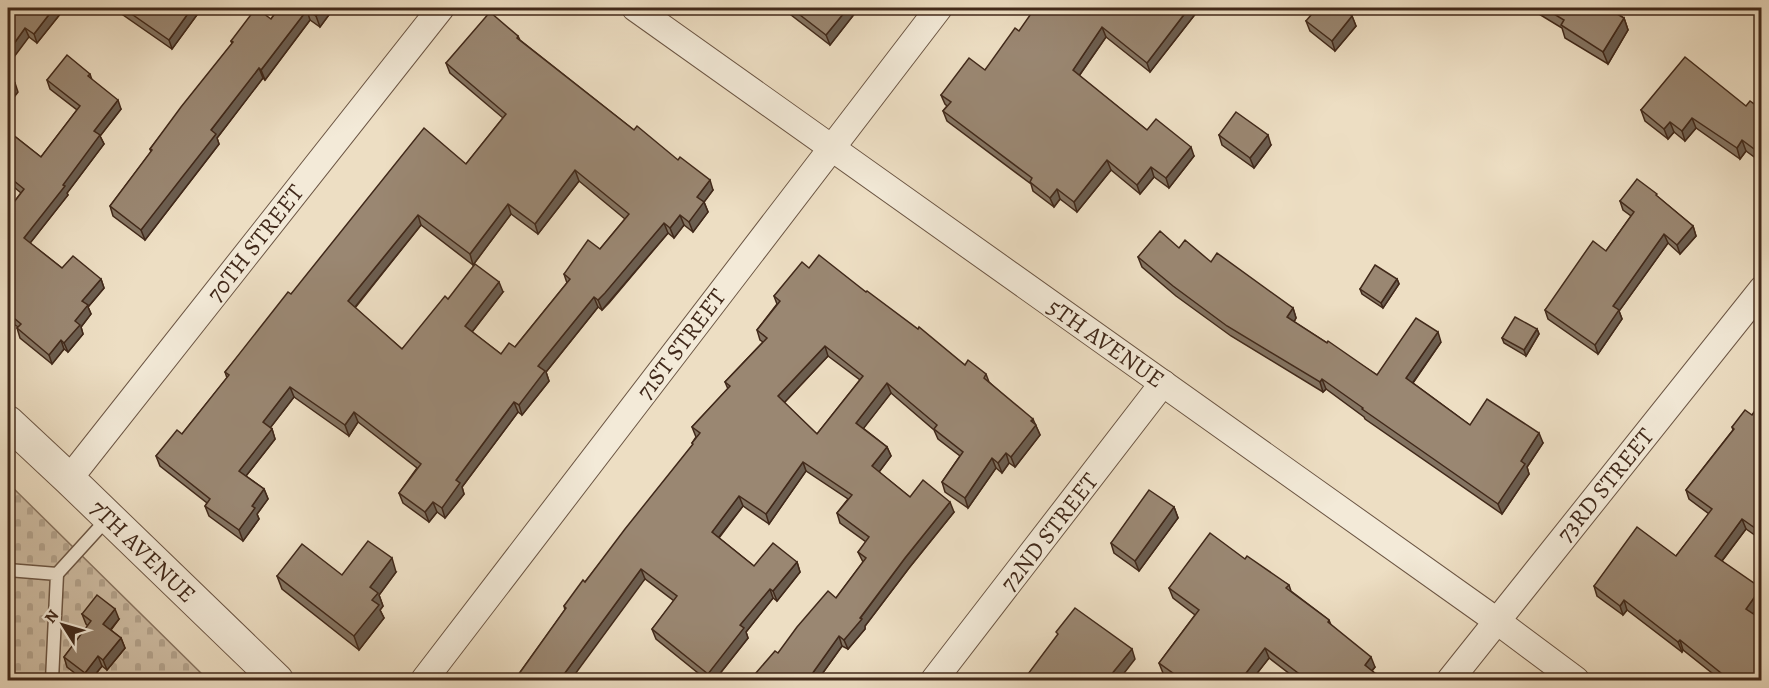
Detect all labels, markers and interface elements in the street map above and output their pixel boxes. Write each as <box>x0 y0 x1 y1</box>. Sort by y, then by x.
street label: 70TH STREET <box>199 178 311 308</box>
street label: 71ST STREET <box>629 282 733 406</box>
street label: 5TH AVENUE <box>1041 291 1171 395</box>
street label: 73RD STREET <box>1549 421 1661 549</box>
street label: 72ND STREET <box>993 466 1105 598</box>
street label: 7TH AVENUE <box>83 492 203 610</box>
north arrow <box>33 595 93 655</box>
text: N <box>40 605 64 628</box>

